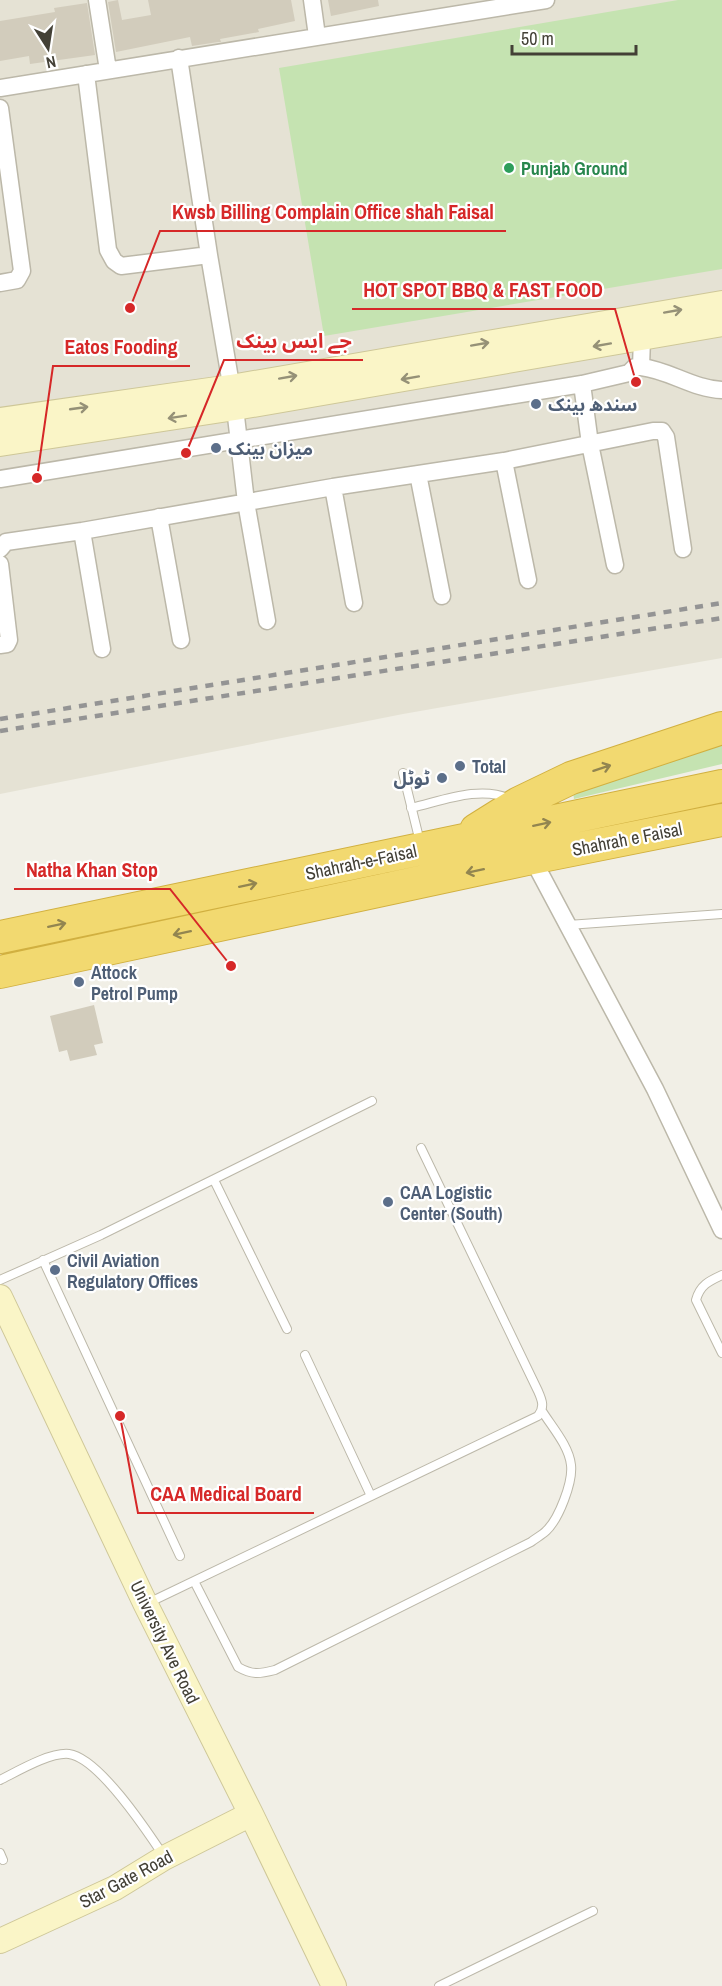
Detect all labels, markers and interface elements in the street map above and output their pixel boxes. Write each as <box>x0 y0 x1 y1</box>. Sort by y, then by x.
north arrow <box>18 18 78 78</box>
scale bar <box>512 18 636 56</box>
text: 50 m <box>521 26 554 51</box>
text: N <box>44 51 58 74</box>
place label: Punjab Ground <box>521 156 628 181</box>
marker: Punjab Ground <box>502 161 516 175</box>
callout: Kwsb Billing Complain Office shah Faisal <box>160 193 506 231</box>
text: Kwsb Billing Complain Office shah Faisal <box>172 198 494 225</box>
callout: HOT SPOT BBQ & FAST FOOD <box>352 271 615 309</box>
text: HOT SPOT BBQ & FAST FOOD <box>363 276 603 303</box>
one-way arrow <box>662 306 682 317</box>
callout: جے ایس بینک <box>224 322 363 360</box>
text: جے ایس بینک <box>236 327 352 354</box>
callout: Eatos Fooding <box>53 328 190 366</box>
text: Eatos Fooding <box>64 333 178 360</box>
one-way arrow <box>470 338 490 349</box>
one-way arrow <box>593 340 613 351</box>
one-way arrow <box>278 371 298 382</box>
one-way arrow <box>401 373 421 384</box>
place label: سندھ بینک <box>548 392 637 417</box>
marker: سندھ بینک <box>529 397 543 411</box>
one-way arrow <box>68 403 88 414</box>
one-way arrow <box>168 412 188 423</box>
place label: میزان بینک <box>228 436 313 461</box>
marker: میزان بینک <box>209 441 223 455</box>
place label: Total <box>472 754 506 779</box>
marker: Total <box>453 759 467 773</box>
one-way arrow <box>592 761 611 772</box>
place label: ٹوٹل <box>393 766 430 791</box>
marker: ٹوٹل <box>435 771 449 785</box>
street label: Shahrah e Faisal <box>570 816 684 862</box>
one-way arrow <box>531 818 551 829</box>
street label: Shahrah-e-Faisal <box>303 838 419 886</box>
callout: Natha Khan Stop <box>14 851 170 889</box>
text: Natha Khan Stop <box>26 856 158 883</box>
one-way arrow <box>466 865 485 877</box>
one-way arrow <box>238 879 257 891</box>
one-way arrow <box>47 919 67 930</box>
one-way arrow <box>172 928 192 939</box>
place label: Attock Petrol Pump <box>91 960 178 1006</box>
marker: Attock Petrol Pump <box>72 975 86 989</box>
place label: CAA Logistic Center (South) <box>400 1180 503 1226</box>
marker: CAA Logistic Center (South) <box>381 1195 395 1209</box>
place label: Civil Aviation Regulatory Offices <box>67 1248 198 1294</box>
marker: Civil Aviation Regulatory Offices <box>48 1263 62 1277</box>
callout: CAA Medical Board <box>138 1475 314 1513</box>
text: CAA Medical Board <box>150 1480 302 1507</box>
street label: University Ave Road <box>124 1576 206 1708</box>
street label: Star Gate Road <box>75 1844 177 1914</box>

